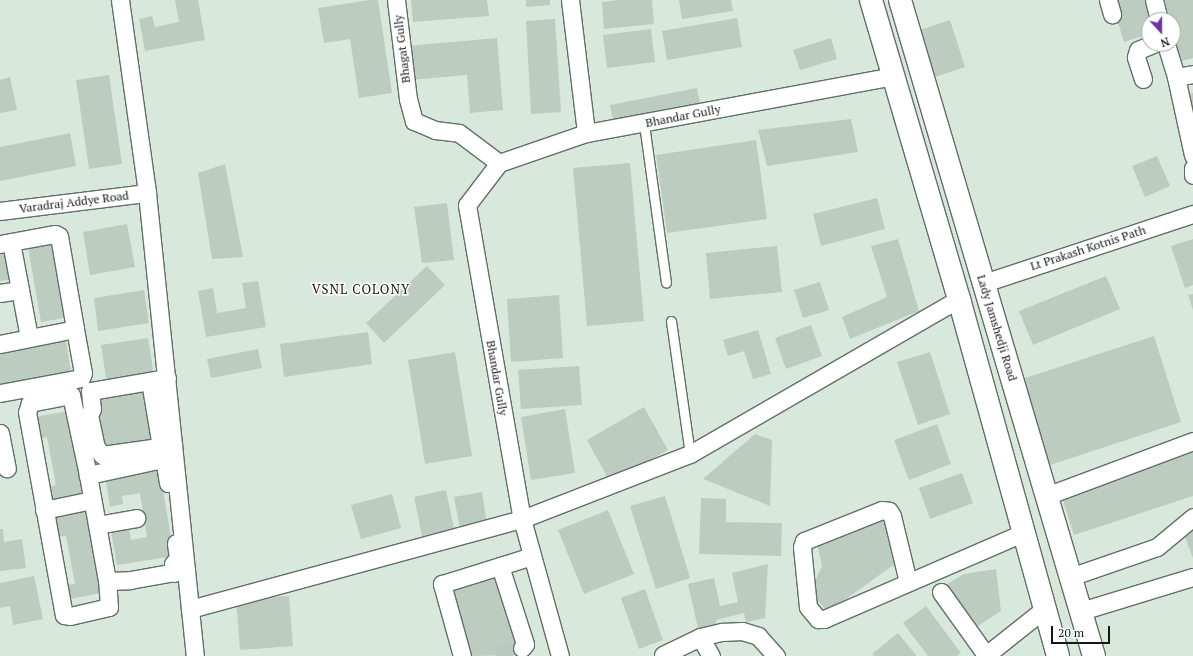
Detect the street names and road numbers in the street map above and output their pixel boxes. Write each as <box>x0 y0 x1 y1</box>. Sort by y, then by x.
street label: Bhagat Gully <box>391 14 413 84</box>
street label: Bhandar Gully <box>644 102 722 130</box>
street label: Varadraj Addye Road <box>18 188 130 216</box>
street label: Lt Prakash Kotnis Path <box>1028 223 1148 273</box>
street label: Lady Jamshedji Road <box>974 273 1020 383</box>
street label: Bhandar Gully <box>483 339 511 417</box>

